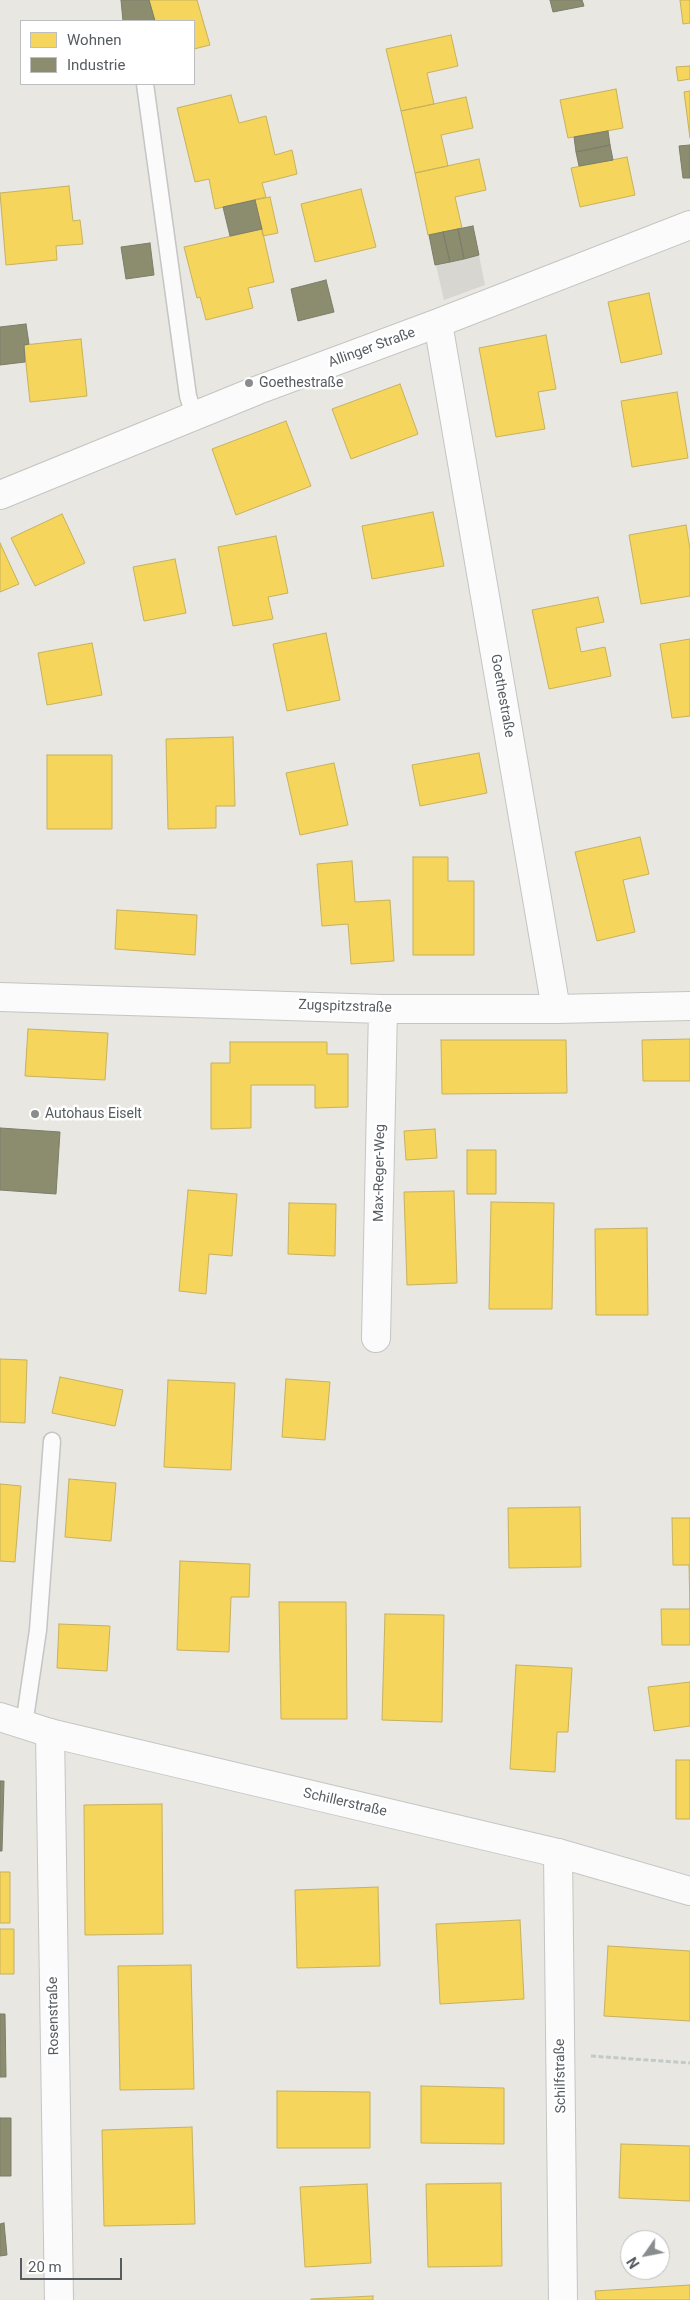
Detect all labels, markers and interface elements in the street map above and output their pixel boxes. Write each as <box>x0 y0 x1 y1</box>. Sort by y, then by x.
legend <box>20 20 195 85</box>
text: Wohnen <box>67 31 121 49</box>
text: Industrie <box>67 56 125 74</box>
street label: Allinger Straße <box>326 324 418 372</box>
place label: Goethestraße <box>259 375 343 391</box>
marker: Goethestraße <box>243 377 255 389</box>
street label: Goethestraße <box>486 653 518 739</box>
street label: Zugspitzstraße <box>298 997 392 1017</box>
place label: Autohaus Eiselt <box>45 1106 142 1122</box>
marker: Autohaus Eiselt <box>29 1108 41 1120</box>
street label: Max-Reger-Weg <box>371 1124 389 1222</box>
street label: Schillerstraße <box>302 1785 388 1821</box>
street label: Rosenstraße <box>45 1977 63 2055</box>
street label: Schilfstraße <box>552 2039 570 2113</box>
north arrow <box>620 2230 670 2280</box>
scale bar <box>22 2248 125 2280</box>
text: N <box>624 2254 643 2271</box>
text: 20 m <box>28 2258 62 2276</box>

